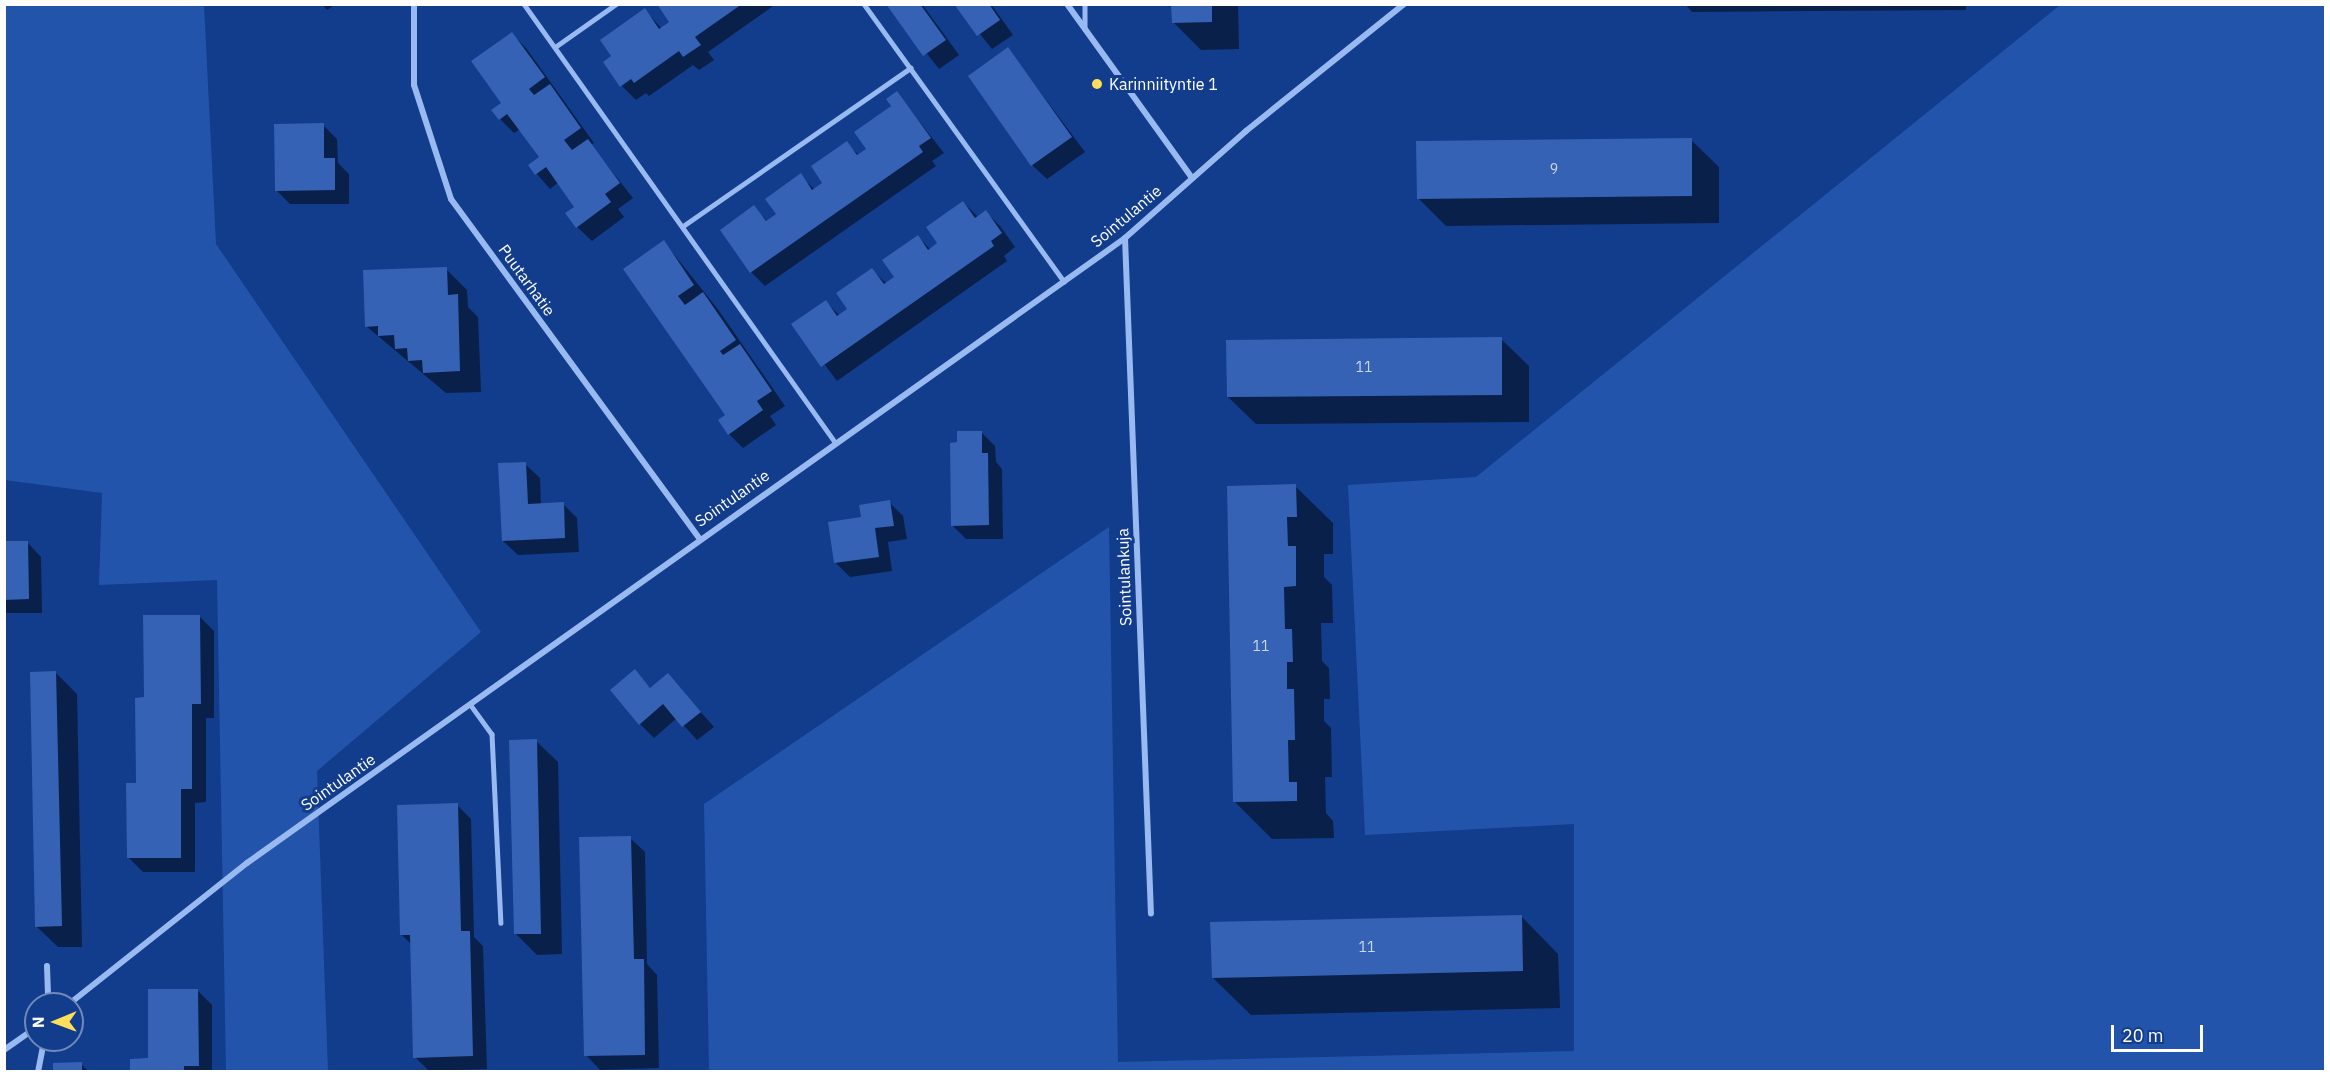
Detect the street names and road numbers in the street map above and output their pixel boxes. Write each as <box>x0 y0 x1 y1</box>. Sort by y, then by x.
street label: Sointulantie <box>1087 181 1165 251</box>
street label: Puutarhatie <box>495 240 559 320</box>
street label: Sointulantie <box>691 465 773 531</box>
street label: Sointulankuja <box>1113 528 1135 626</box>
street label: Sointulantie <box>297 749 379 815</box>

